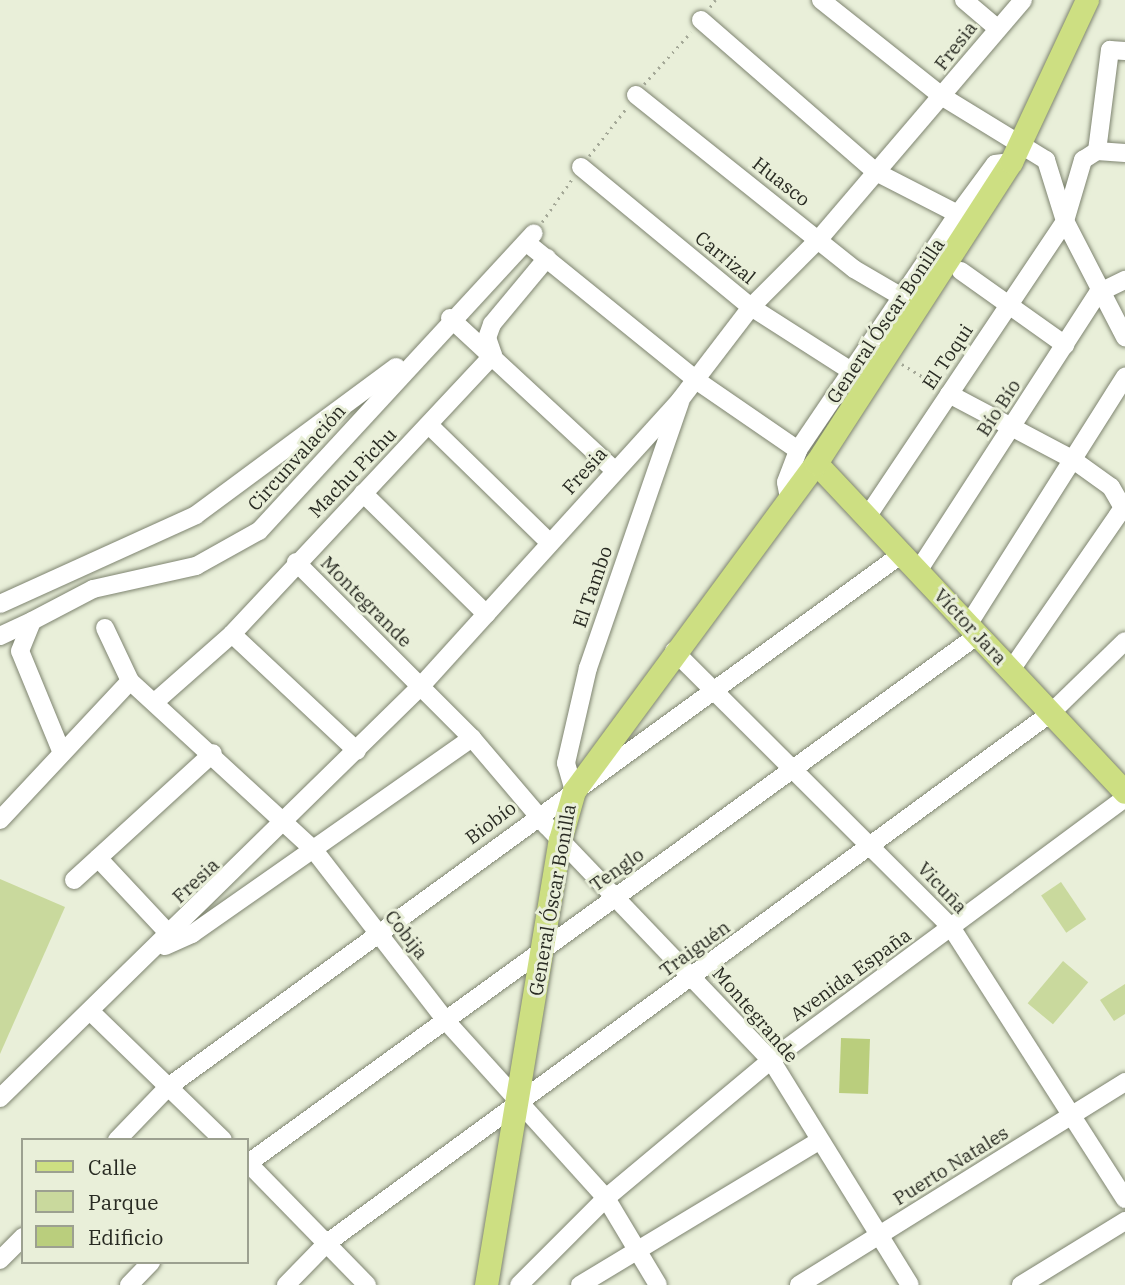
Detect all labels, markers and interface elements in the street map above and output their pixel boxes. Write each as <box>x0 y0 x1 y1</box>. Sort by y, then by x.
street label: Fresia <box>930 17 982 75</box>
street label: Huasco <box>748 152 814 212</box>
street label: Carrizal <box>690 227 760 289</box>
street label: General Óscar Bonilla <box>822 234 950 408</box>
street label: El Toqui <box>918 320 978 394</box>
street label: Bío Bío <box>972 375 1026 441</box>
street label: Circunvalación <box>243 400 351 516</box>
street label: Machu Pichu <box>304 423 402 523</box>
street label: Fresia <box>558 443 612 499</box>
street label: El Tambo <box>568 543 618 631</box>
street label: Montegrande <box>316 552 416 652</box>
street label: Víctor Jara <box>929 584 1011 670</box>
street label: Biobío <box>461 797 521 849</box>
street label: General Óscar Bonilla <box>525 802 581 998</box>
street label: Tenglo <box>586 843 648 897</box>
street label: Fresia <box>168 854 224 908</box>
street label: Vicuña <box>912 857 972 919</box>
street label: Cobija <box>380 906 432 964</box>
street label: Traiguén <box>655 916 735 982</box>
street label: Avenida España <box>786 924 916 1026</box>
street label: Montegrande <box>707 962 803 1068</box>
street label: Puerto Natales <box>889 1122 1013 1210</box>
legend <box>21 1138 248 1264</box>
text: Calle <box>88 1153 137 1181</box>
text: Parque <box>88 1188 158 1216</box>
text: Edificio <box>88 1223 163 1251</box>

